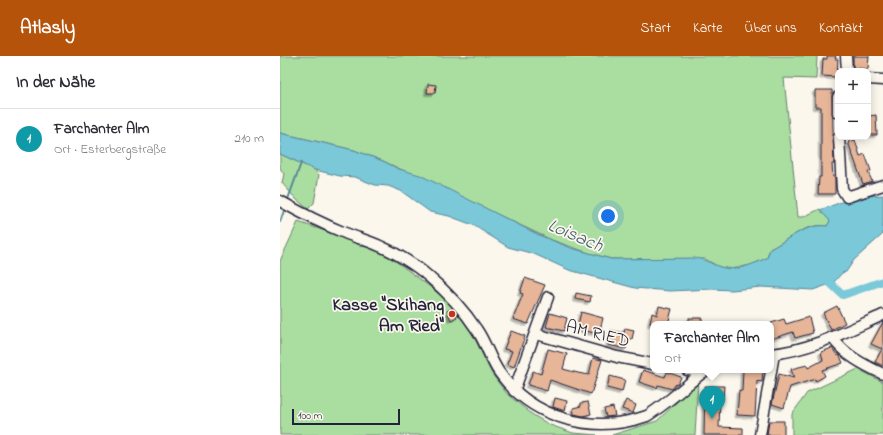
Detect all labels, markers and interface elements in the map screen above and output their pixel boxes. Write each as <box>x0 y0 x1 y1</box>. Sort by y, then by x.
text: Atlasly <box>20 15 75 42</box>
text: Start <box>641 18 671 39</box>
text: Karte <box>693 18 723 39</box>
text: Über uns <box>745 18 797 39</box>
text: Kontakt <box>819 18 863 39</box>
map controls <box>835 68 871 140</box>
button: + <box>835 68 871 104</box>
text: In der Nähe <box>16 70 95 95</box>
button: − <box>835 104 871 140</box>
text: Farchanter Alm <box>54 118 149 140</box>
text: 1 <box>27 129 31 148</box>
text: 210 m <box>234 129 264 148</box>
text: Ort · Esterbergstraße <box>54 140 166 159</box>
your location <box>598 206 618 226</box>
water label: Loisach <box>543 213 608 260</box>
place label: Kasse "Skihang Am Ried" <box>333 293 445 340</box>
marker: Kasse "Skihang Am Ried" <box>447 309 457 319</box>
street label: AM RIED <box>563 314 632 355</box>
popup <box>650 321 774 373</box>
text: Farchanter Alm <box>664 327 760 349</box>
text: Ort <box>664 349 681 368</box>
pin: 1 <box>699 386 725 419</box>
scale bar <box>292 407 400 426</box>
text: 100 m <box>298 408 322 424</box>

